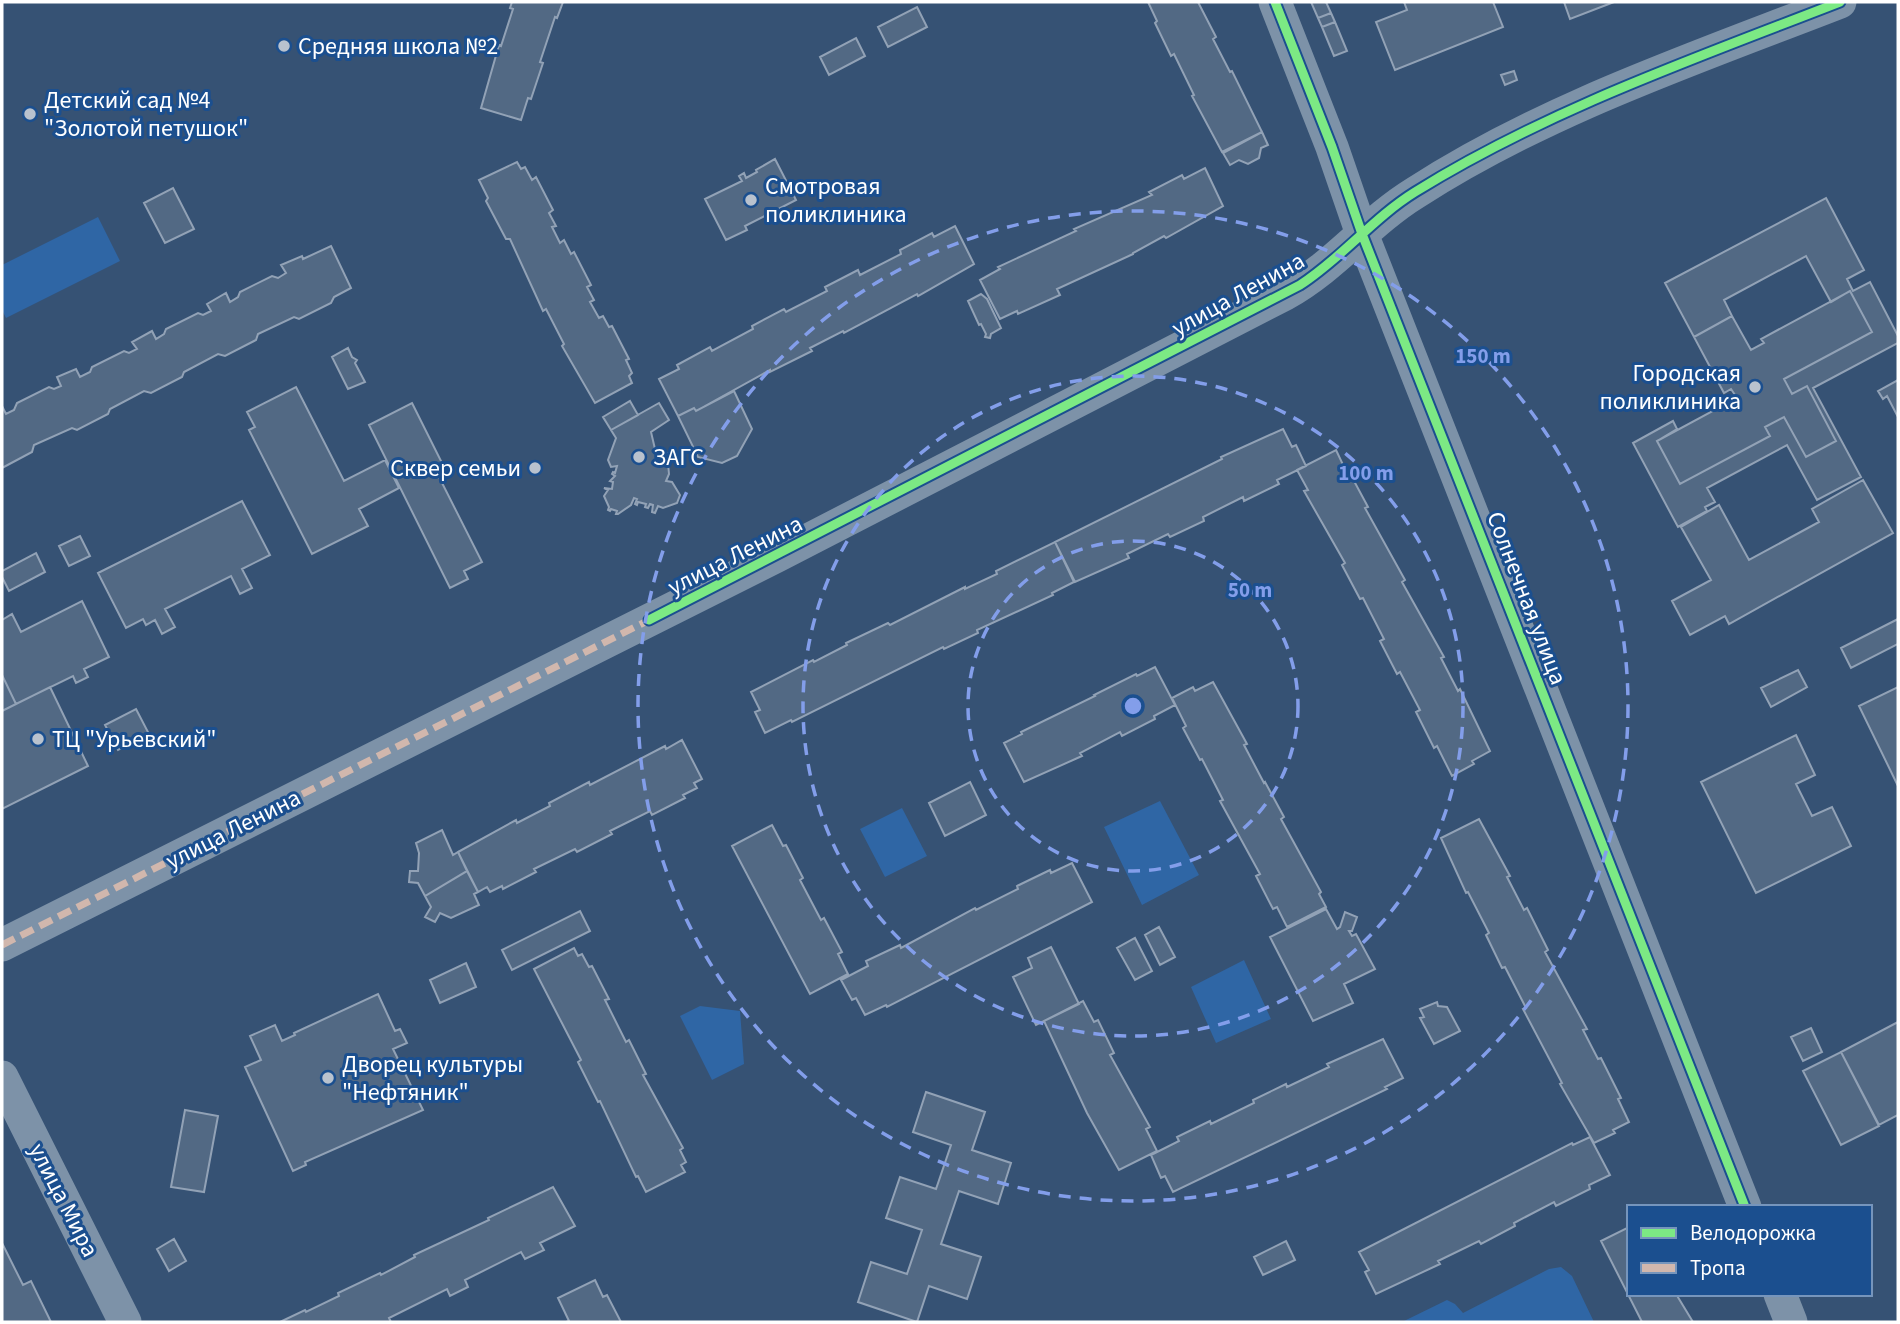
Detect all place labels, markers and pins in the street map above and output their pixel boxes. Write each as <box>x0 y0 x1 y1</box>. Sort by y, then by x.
place label: Средняя школа №2 <box>298 29 498 64</box>
marker: Средняя школа №2 <box>276 38 292 54</box>
place label: Детский сад №4 "Золотой петушок" <box>44 83 248 146</box>
marker: Детский сад №4 "Золотой петушок" <box>22 106 38 122</box>
place label: Смотровая поликлиника <box>765 169 907 232</box>
marker: Смотровая поликлиника <box>743 192 759 208</box>
place label: Городская поликлиника <box>1599 356 1741 419</box>
marker: Городская поликлиника <box>1747 379 1763 395</box>
place label: ЗАГС <box>653 440 704 475</box>
marker: ЗАГС <box>631 449 647 465</box>
place label: Сквер семьи <box>390 451 521 486</box>
marker: Сквер семьи <box>527 460 543 476</box>
centre of rings <box>1121 694 1145 718</box>
place label: ТЦ "Урьевский" <box>52 722 216 757</box>
marker: ТЦ "Урьевский" <box>30 731 46 747</box>
place label: Дворец культуры "Нефтяник" <box>342 1047 523 1110</box>
marker: Дворец культуры "Нефтяник" <box>320 1070 336 1086</box>

